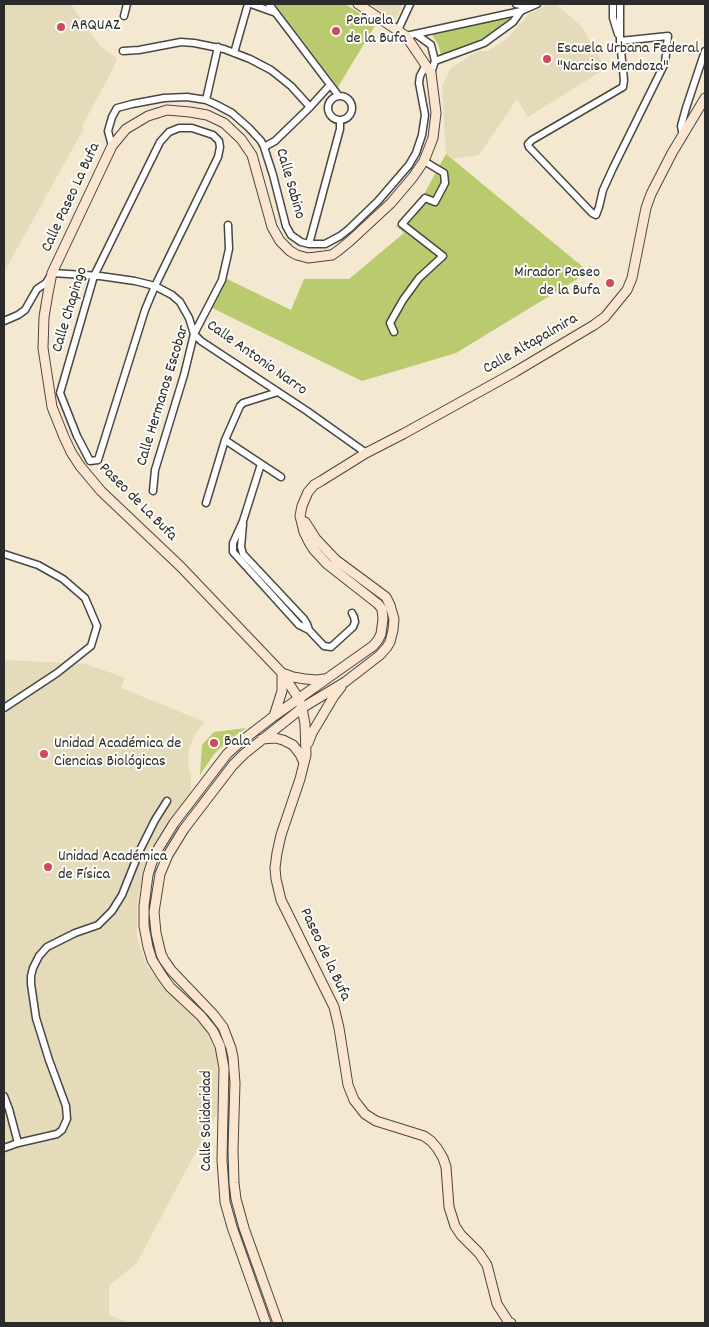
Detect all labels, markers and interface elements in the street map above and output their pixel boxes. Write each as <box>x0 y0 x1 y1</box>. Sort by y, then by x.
place label: Peñuela de la Bufa <box>346 12 407 50</box>
place label: ARQUAZ <box>71 17 120 37</box>
marker: ARQUAZ <box>55 21 67 33</box>
marker: Peñuela de la Bufa <box>330 25 342 37</box>
place label: Escuela Urbana Federal "Narciso Mendoza" <box>557 40 699 78</box>
marker: Escuela Urbana Federal "Narciso Mendoza" <box>541 53 553 65</box>
street label: Calle Paseo La Bufa <box>38 140 106 256</box>
street label: Calle Sabino <box>270 146 308 222</box>
place label: Mirador Paseo de la Bufa <box>514 264 600 302</box>
street label: Calle Chapingo <box>49 265 93 355</box>
marker: Mirador Paseo de la Bufa <box>604 277 616 289</box>
street label: Calle Altapalmira <box>480 310 582 380</box>
street label: Calle Antonio Narro <box>202 317 310 401</box>
street label: Calle Hermanos Escobar <box>133 323 195 469</box>
street label: Paseo de La Bufa <box>94 460 180 546</box>
place label: Bala <box>224 733 250 753</box>
place label: Unidad Académica de Ciencias Biológicas <box>54 735 181 773</box>
marker: Bala <box>208 737 220 749</box>
marker: Unidad Académica de Ciencias Biológicas <box>38 748 50 760</box>
place label: Unidad Académica de Física <box>58 848 167 886</box>
marker: Unidad Académica de Física <box>42 861 54 873</box>
street label: Paseo de la Bufa <box>294 906 354 1004</box>
street label: Calle Solidaridad <box>198 1070 218 1172</box>

